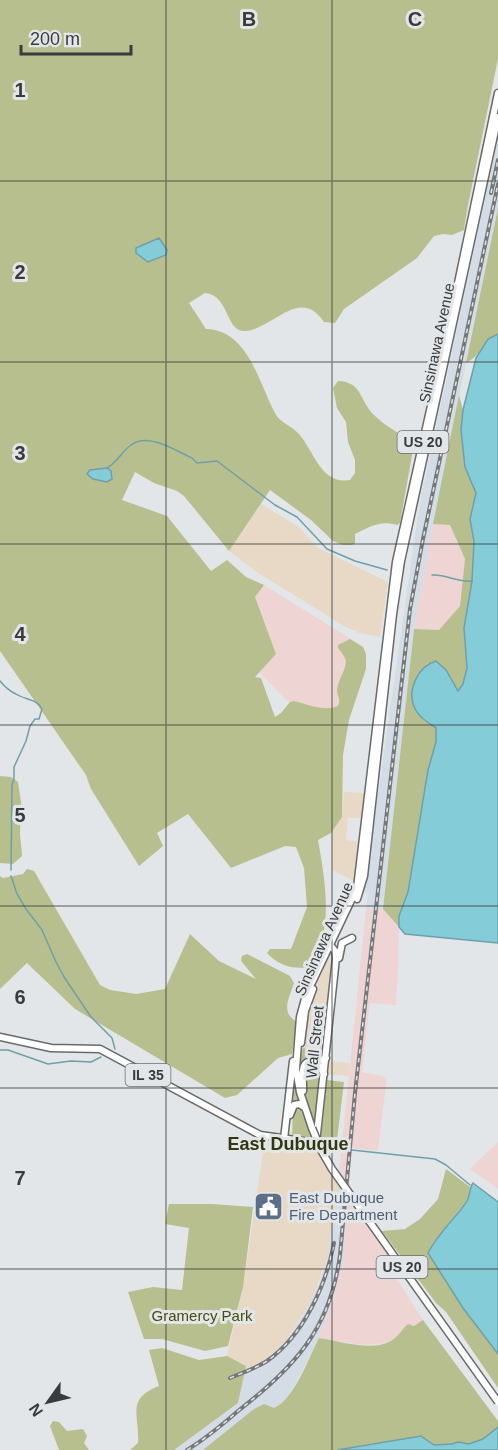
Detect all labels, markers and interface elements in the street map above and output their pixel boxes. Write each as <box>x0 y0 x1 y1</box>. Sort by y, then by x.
text: B <box>242 8 256 30</box>
text: C <box>408 8 422 30</box>
scale bar <box>21 18 130 56</box>
text: 200 m <box>30 29 80 49</box>
text: 1 <box>14 79 26 101</box>
text: 2 <box>14 261 26 283</box>
street label: Sinsinawa Avenue <box>415 281 458 404</box>
road number: US 20 <box>398 431 448 453</box>
text: 3 <box>14 442 26 464</box>
text: 4 <box>14 623 26 645</box>
text: 5 <box>14 804 26 826</box>
street label: Sinsinawa Avenue <box>291 879 356 998</box>
text: 6 <box>14 986 26 1008</box>
street label: Wall Street <box>302 1004 327 1079</box>
road number: IL 35 <box>126 1064 170 1086</box>
district label: East Dubuque <box>227 1134 349 1154</box>
text: 7 <box>14 1167 26 1189</box>
place label: East Dubuque Fire Department <box>289 1189 398 1223</box>
public building icon: East Dubuque Fire Department <box>252 1191 284 1223</box>
road number: US 20 <box>376 1256 428 1278</box>
park label: Gramercy Park <box>152 1307 253 1324</box>
north arrow <box>18 1372 78 1432</box>
text: N <box>26 1401 46 1420</box>

